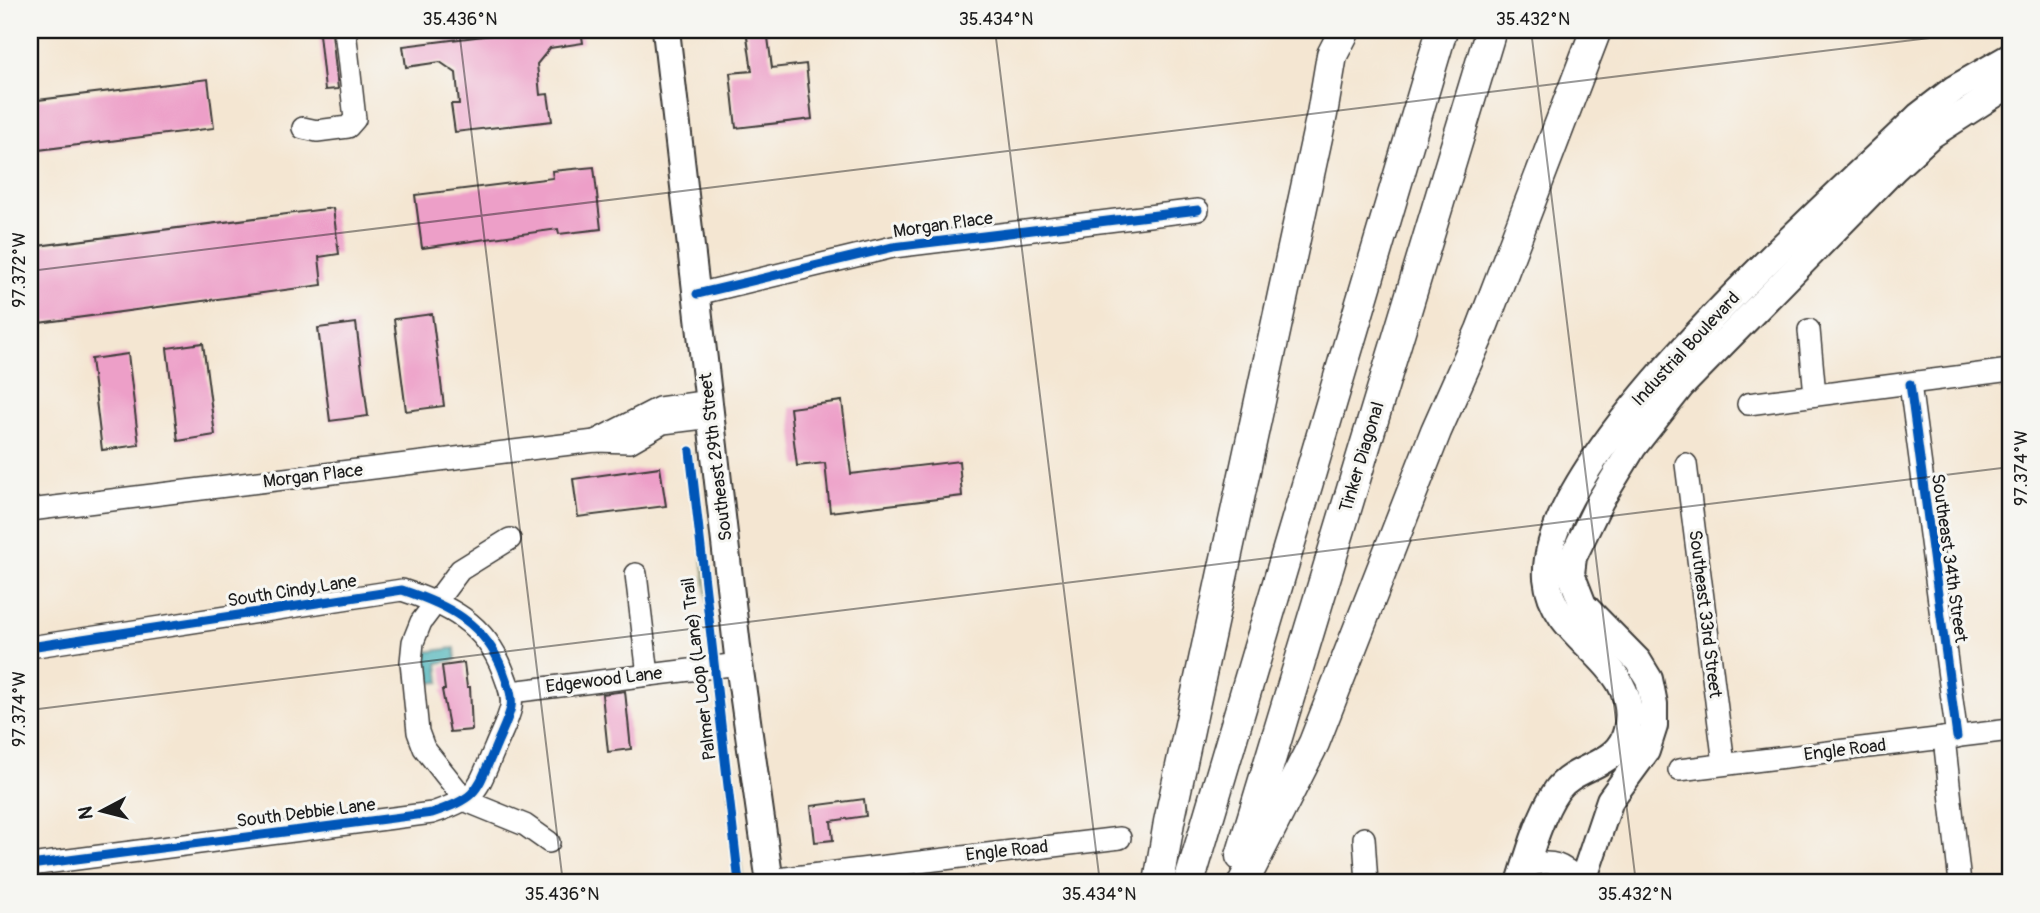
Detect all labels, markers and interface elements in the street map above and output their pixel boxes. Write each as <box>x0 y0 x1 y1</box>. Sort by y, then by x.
text: 35.436°N <box>423 8 497 31</box>
text: 35.434°N <box>959 8 1033 31</box>
text: 35.432°N <box>1496 8 1570 31</box>
street label: Morgan Place <box>892 207 995 243</box>
text: 97.372°W <box>8 232 31 308</box>
street label: Industrial Boulevard <box>1627 287 1745 411</box>
street label: Southeast 29th Street <box>694 371 738 542</box>
street label: Tinker Diagonal <box>1334 399 1390 515</box>
text: 97.374°W <box>2010 430 2033 506</box>
street label: Morgan Place <box>262 458 364 494</box>
street label: Southeast 34th Street <box>1926 472 1972 645</box>
street label: Southeast 33rd Street <box>1683 529 1727 700</box>
street label: South Cindy Lane <box>226 569 358 613</box>
street label: Palmer Loop (Lane) Trail <box>676 576 722 762</box>
street label: Edgewood Lane <box>544 661 664 699</box>
text: 97.374°W <box>8 671 31 747</box>
street label: Engle Road <box>1802 734 1888 766</box>
north arrow <box>66 776 136 846</box>
street label: South Debbie Lane <box>235 793 377 833</box>
text: N <box>73 805 99 821</box>
street label: Engle Road <box>965 835 1049 867</box>
text: 35.436°N <box>525 883 599 906</box>
text: 35.434°N <box>1062 883 1136 906</box>
text: 35.432°N <box>1598 883 1672 906</box>

